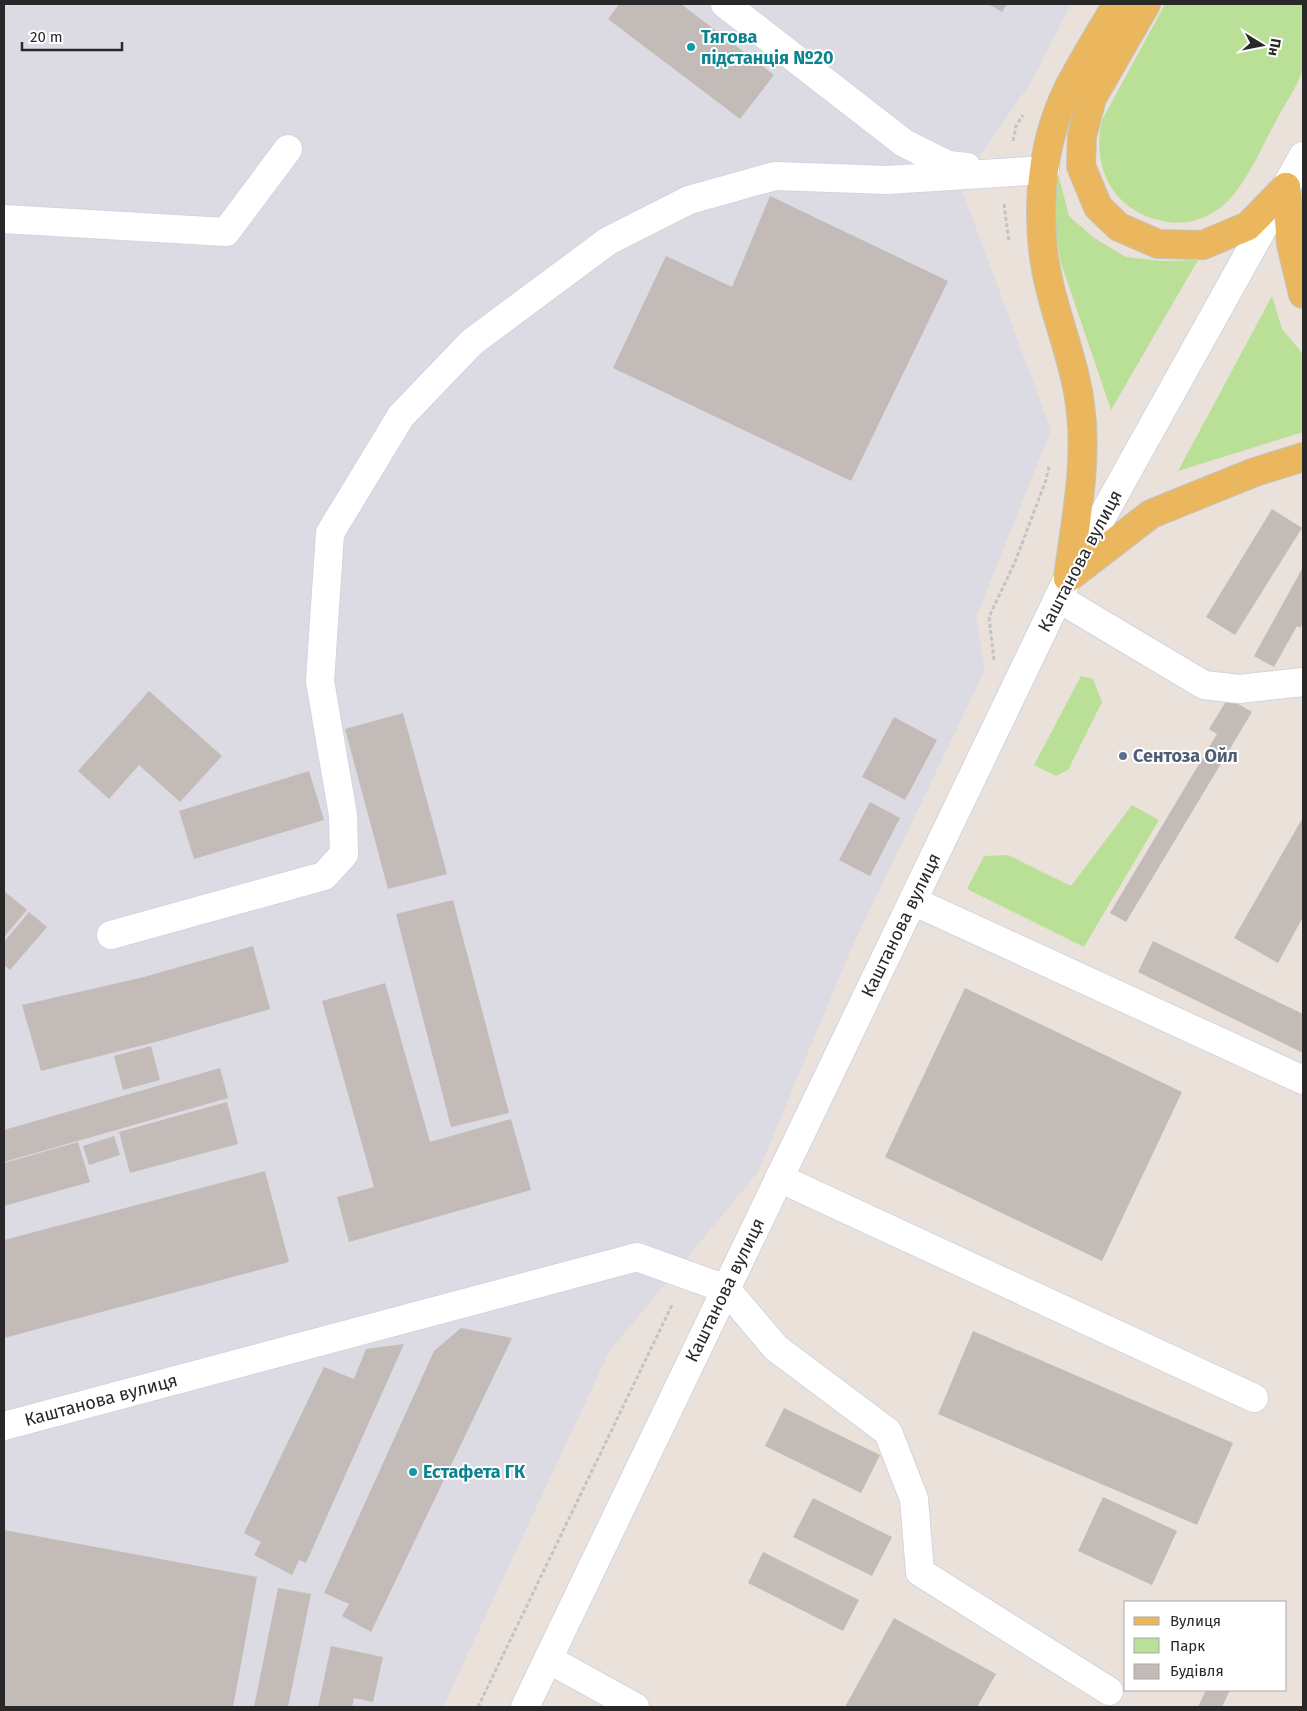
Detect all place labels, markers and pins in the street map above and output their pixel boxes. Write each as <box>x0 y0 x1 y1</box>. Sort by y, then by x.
place label: Тягова пiдстанцiя №20 <box>701 26 834 69</box>
marker: Тягова пiдстанцiя №20 <box>685 41 697 53</box>
place label: Сентоза Ойл <box>1133 745 1238 767</box>
marker: Сентоза Ойл <box>1117 750 1129 762</box>
place label: Естафета ГК <box>423 1461 526 1483</box>
marker: Естафета ГК <box>407 1466 419 1478</box>

